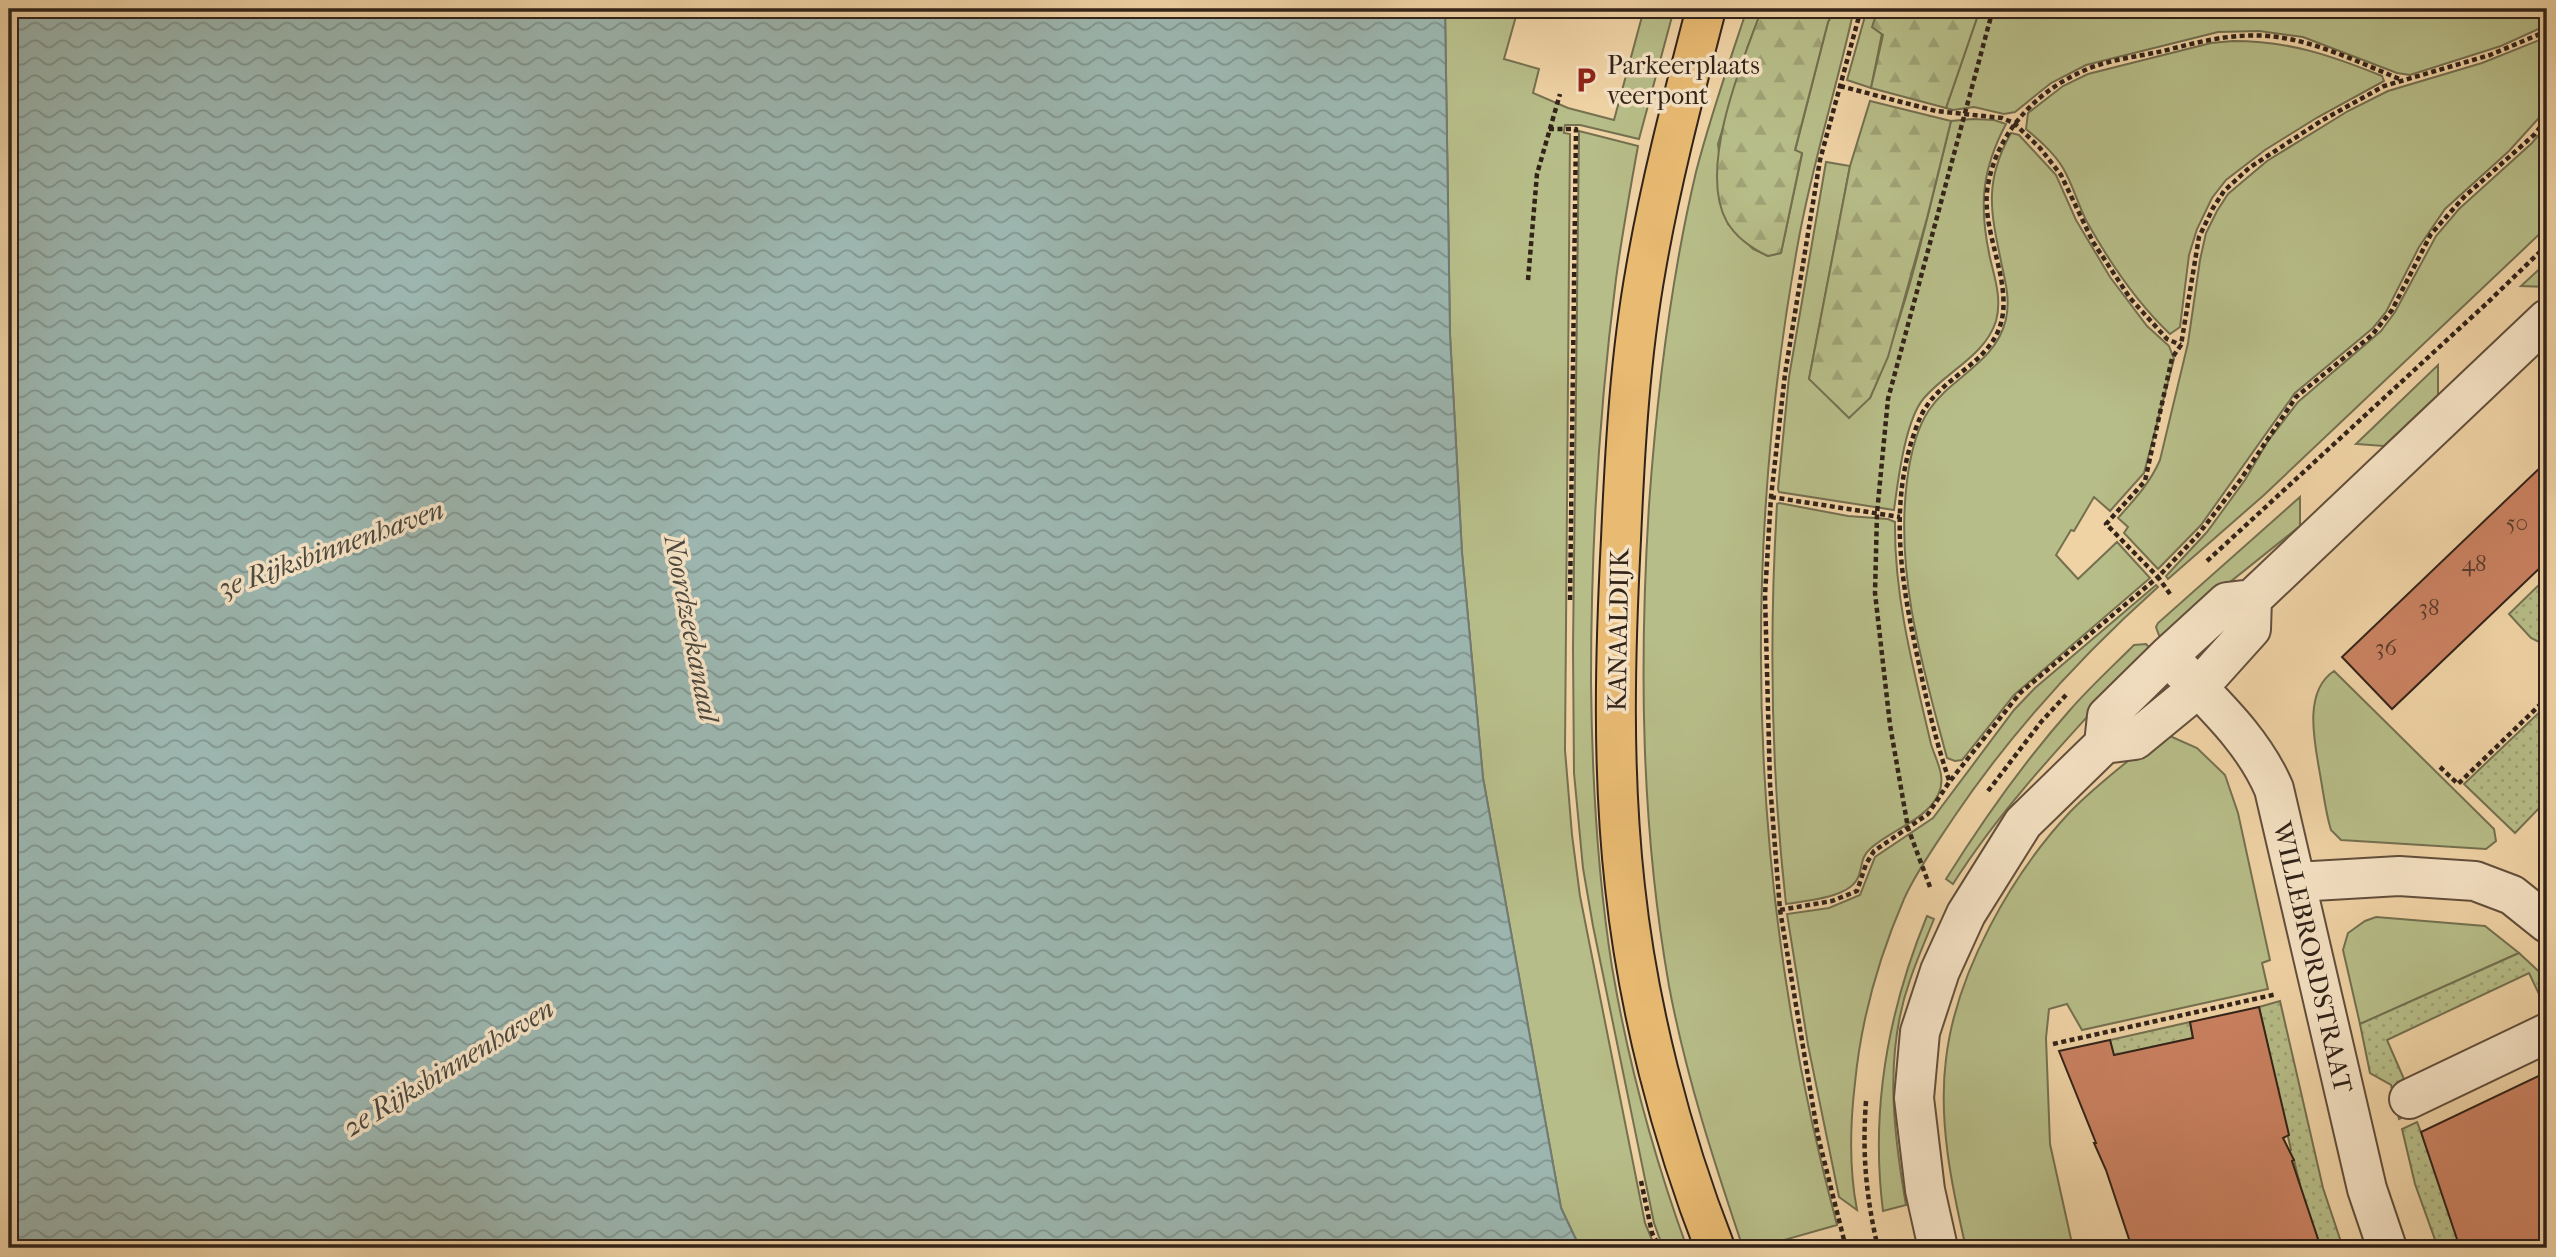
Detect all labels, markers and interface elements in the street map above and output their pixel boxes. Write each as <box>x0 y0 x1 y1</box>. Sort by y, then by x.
place label: Parkeerplaats veerpont <box>1607 50 1760 111</box>
parking icon: Parkeerplaats veerpont <box>1571 65 1601 95</box>
water label: 3e Rijksbinnenhaven <box>214 492 448 605</box>
house number: 50 <box>2506 509 2528 536</box>
water label: Noordzeekanaal <box>657 531 726 727</box>
street label: KANAALDIJK <box>1602 547 1635 712</box>
house number: 48 <box>2461 550 2487 577</box>
house number: 38 <box>2419 594 2440 621</box>
house number: 36 <box>2375 634 2397 661</box>
street label: WILLEBRORDSTRAAT <box>2266 818 2359 1096</box>
water label: 2e Rijksbinnenhaven <box>337 991 560 1143</box>

